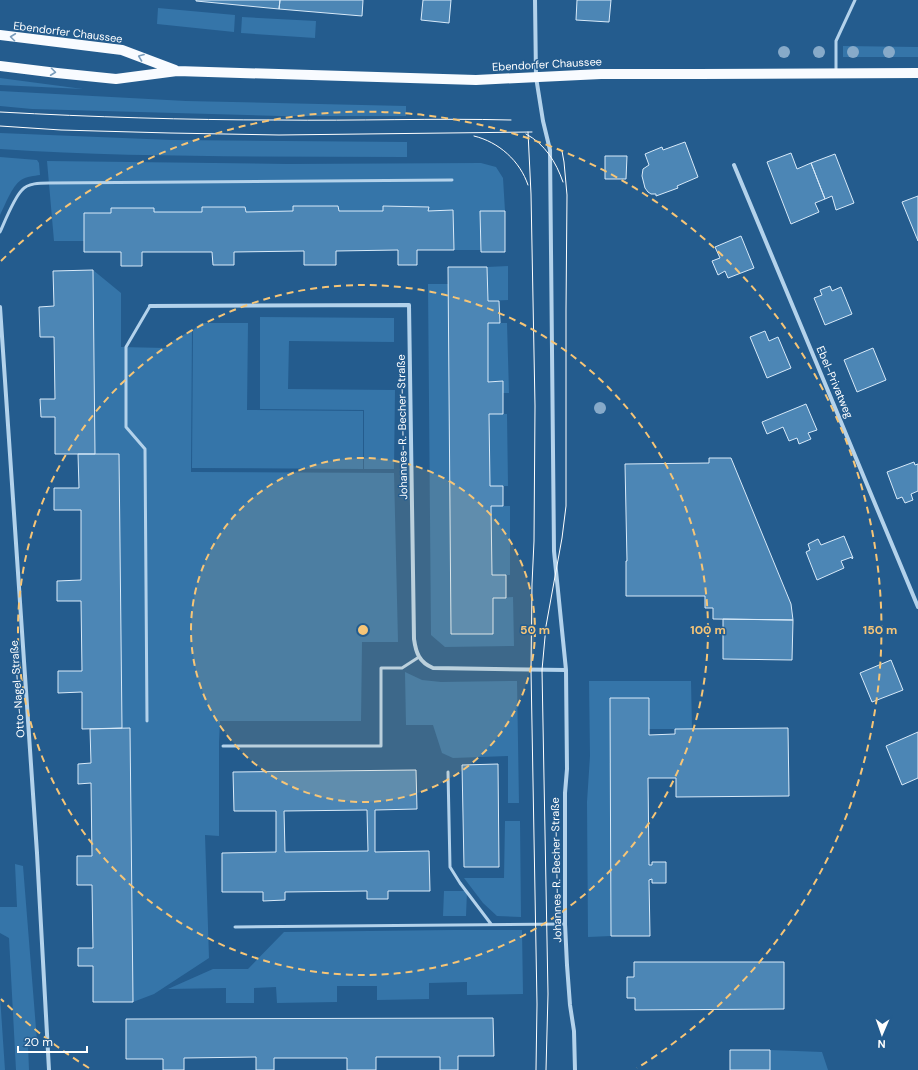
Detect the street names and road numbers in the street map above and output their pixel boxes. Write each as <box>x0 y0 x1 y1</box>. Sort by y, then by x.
street label: Ebendorfer Chaussee <box>13 18 123 46</box>
street label: Ebendorfer Chaussee <box>492 54 602 74</box>
street label: Ebel-Privatweg <box>814 344 856 420</box>
street label: Johannes-R.-Becher-Straße <box>394 354 410 500</box>
street label: Otto-Nagel-Straße <box>7 640 27 738</box>
street label: Johannes-R.-Becher-Straße <box>548 797 564 943</box>

